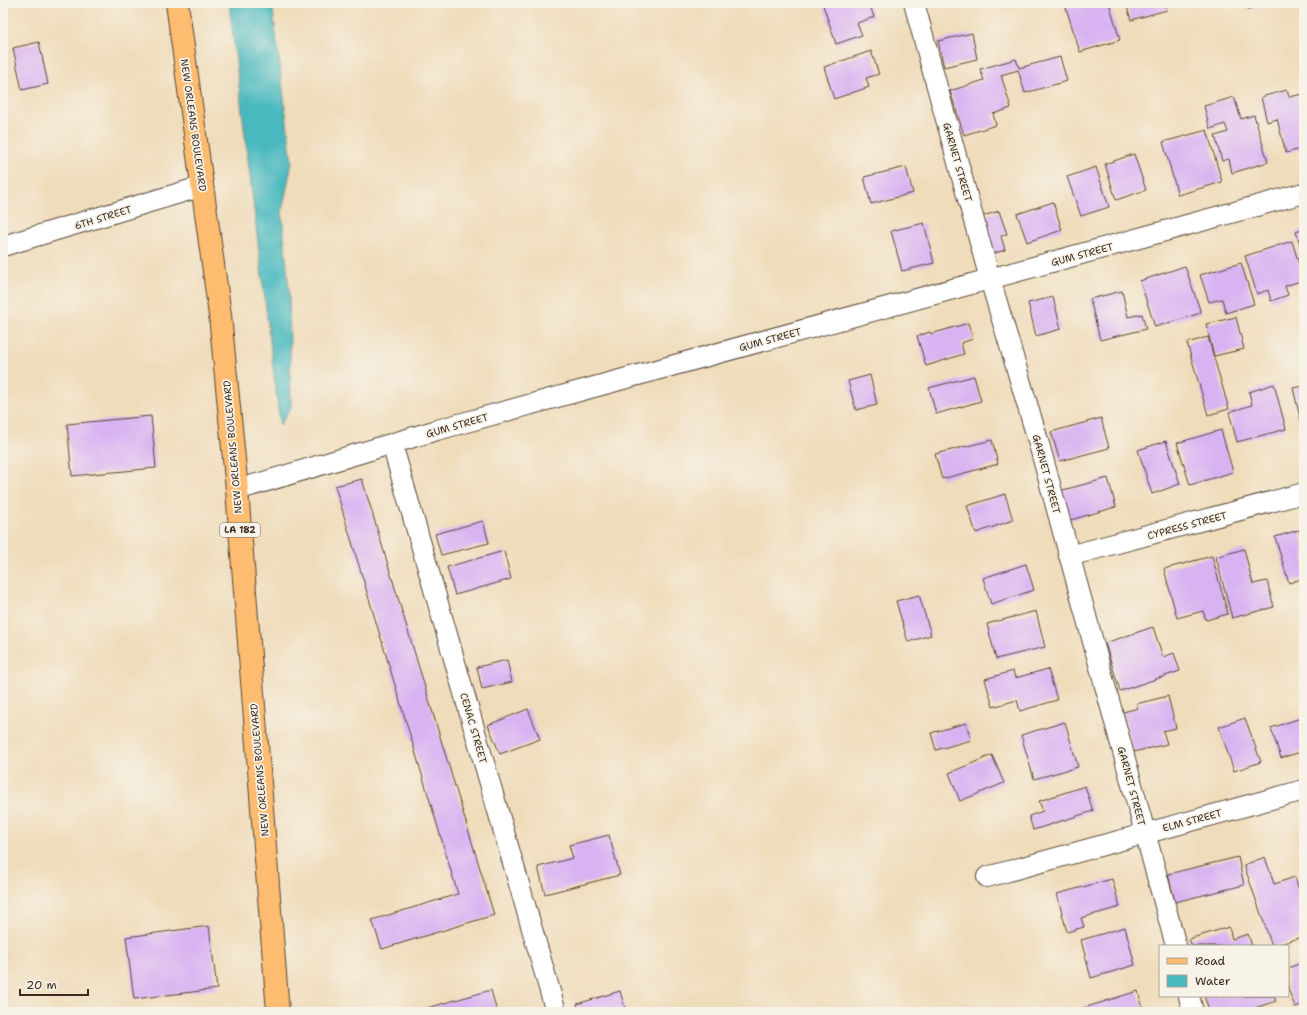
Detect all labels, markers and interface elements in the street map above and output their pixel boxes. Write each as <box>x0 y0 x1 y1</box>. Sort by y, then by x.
street label: NEW ORLEANS BOULEVARD <box>178 58 209 193</box>
street label: GARNET STREET <box>940 121 975 203</box>
street label: 6TH STREET <box>73 203 133 232</box>
street label: GUM STREET <box>1050 240 1115 269</box>
street label: GUM STREET <box>738 325 803 354</box>
street label: NEW ORLEANS BOULEVARD <box>220 379 245 514</box>
street label: GUM STREET <box>425 410 490 441</box>
street label: GARNET STREET <box>1030 433 1063 515</box>
street label: CYPRESS STREET <box>1146 509 1228 542</box>
road number: LA 182 <box>220 523 260 537</box>
street label: CENAC STREET <box>457 691 490 765</box>
street label: NEW ORLEANS BOULEVARD <box>247 702 272 837</box>
street label: GARNET STREET <box>1115 745 1148 827</box>
street label: ELM STREET <box>1161 806 1223 835</box>
legend <box>1159 945 1289 997</box>
text: Road <box>1195 953 1226 969</box>
scale bar <box>20 971 88 997</box>
text: Water <box>1195 973 1231 989</box>
text: 20 m <box>26 977 57 993</box>

